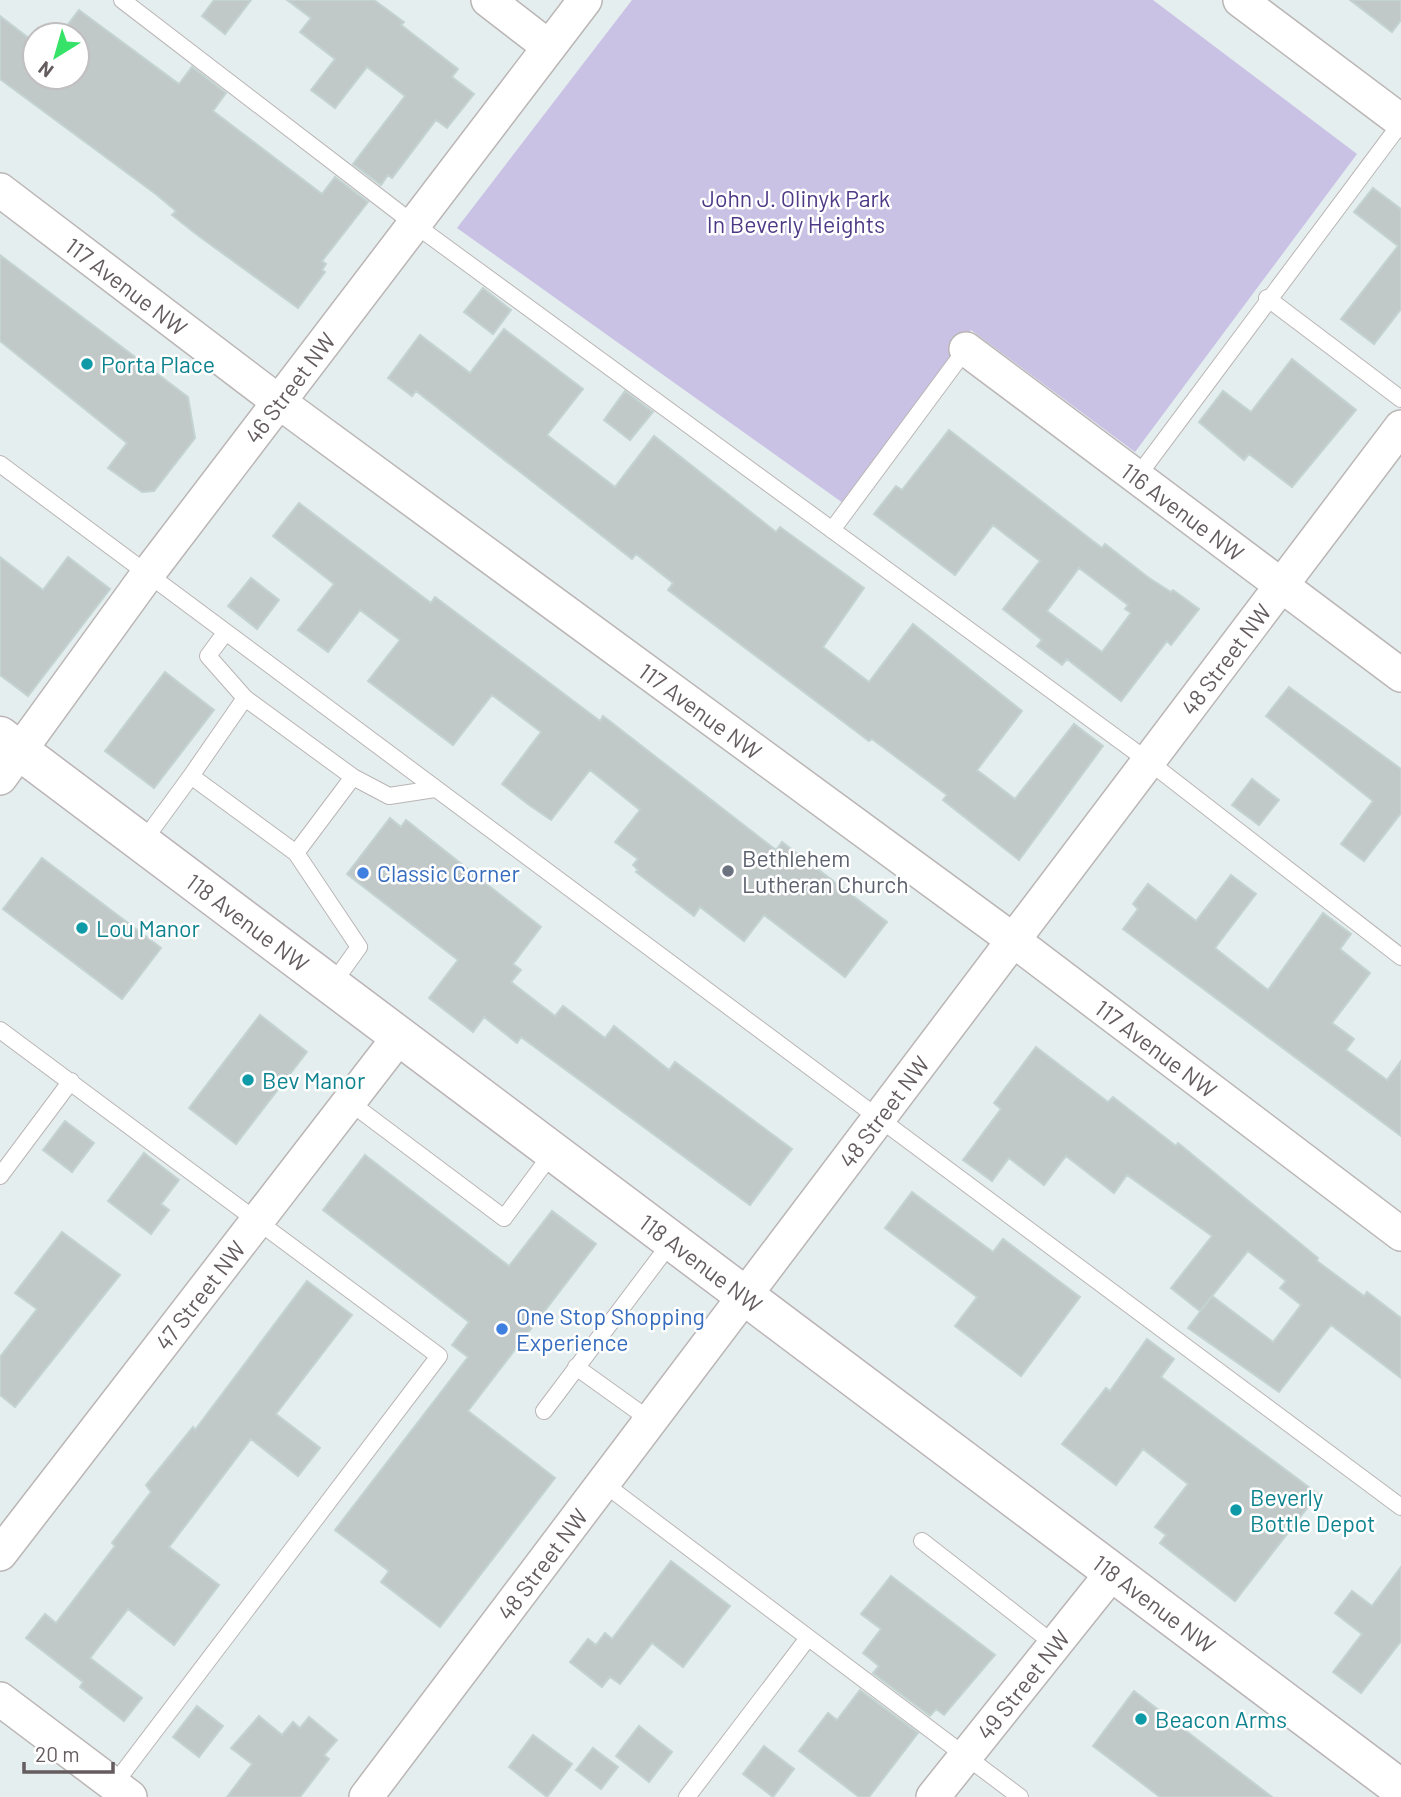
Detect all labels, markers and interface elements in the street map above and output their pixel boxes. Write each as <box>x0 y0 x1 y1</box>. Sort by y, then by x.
north arrow <box>21 21 91 91</box>
text: N <box>33 57 57 83</box>
park label: John J. Olinyk Park In Beverly Heights <box>702 184 890 238</box>
street label: 117 Avenue NW <box>60 231 193 341</box>
street label: 46 Street NW <box>238 327 341 449</box>
place label: Porta Place <box>101 350 215 378</box>
marker: Porta Place <box>79 356 95 372</box>
street label: 116 Avenue NW <box>1116 456 1250 567</box>
street label: 48 Street NW <box>1174 598 1277 720</box>
street label: 117 Avenue NW <box>634 657 767 765</box>
place label: Bethlehem Lutheran Church <box>742 844 909 898</box>
place label: Classic Corner <box>377 859 521 887</box>
marker: Bethlehem Lutheran Church <box>720 863 736 879</box>
marker: Classic Corner <box>355 865 371 881</box>
street label: 118 Avenue NW <box>181 867 315 977</box>
place label: Lou Manor <box>96 914 200 942</box>
marker: Lou Manor <box>74 920 90 936</box>
street label: 117 Avenue NW <box>1090 993 1222 1103</box>
street label: 48 Street NW <box>833 1050 935 1173</box>
place label: Bev Manor <box>262 1066 366 1094</box>
marker: Bev Manor <box>240 1072 256 1088</box>
street label: 118 Avenue NW <box>634 1208 768 1318</box>
street label: 47 Street NW <box>149 1235 251 1355</box>
place label: One Stop Shopping Experience <box>516 1302 705 1356</box>
marker: One Stop Shopping Experience <box>494 1321 510 1337</box>
place label: Beverly Bottle Depot <box>1250 1483 1376 1537</box>
marker: Beverly Bottle Depot <box>1228 1502 1244 1518</box>
street label: 48 Street NW <box>491 1503 593 1625</box>
street label: 118 Avenue NW <box>1087 1548 1221 1659</box>
street label: 49 Street NW <box>971 1624 1075 1745</box>
place label: Beacon Arms <box>1155 1705 1287 1733</box>
marker: Beacon Arms <box>1133 1711 1149 1727</box>
scale bar <box>24 1730 114 1774</box>
text: 20 m <box>35 1741 80 1766</box>

